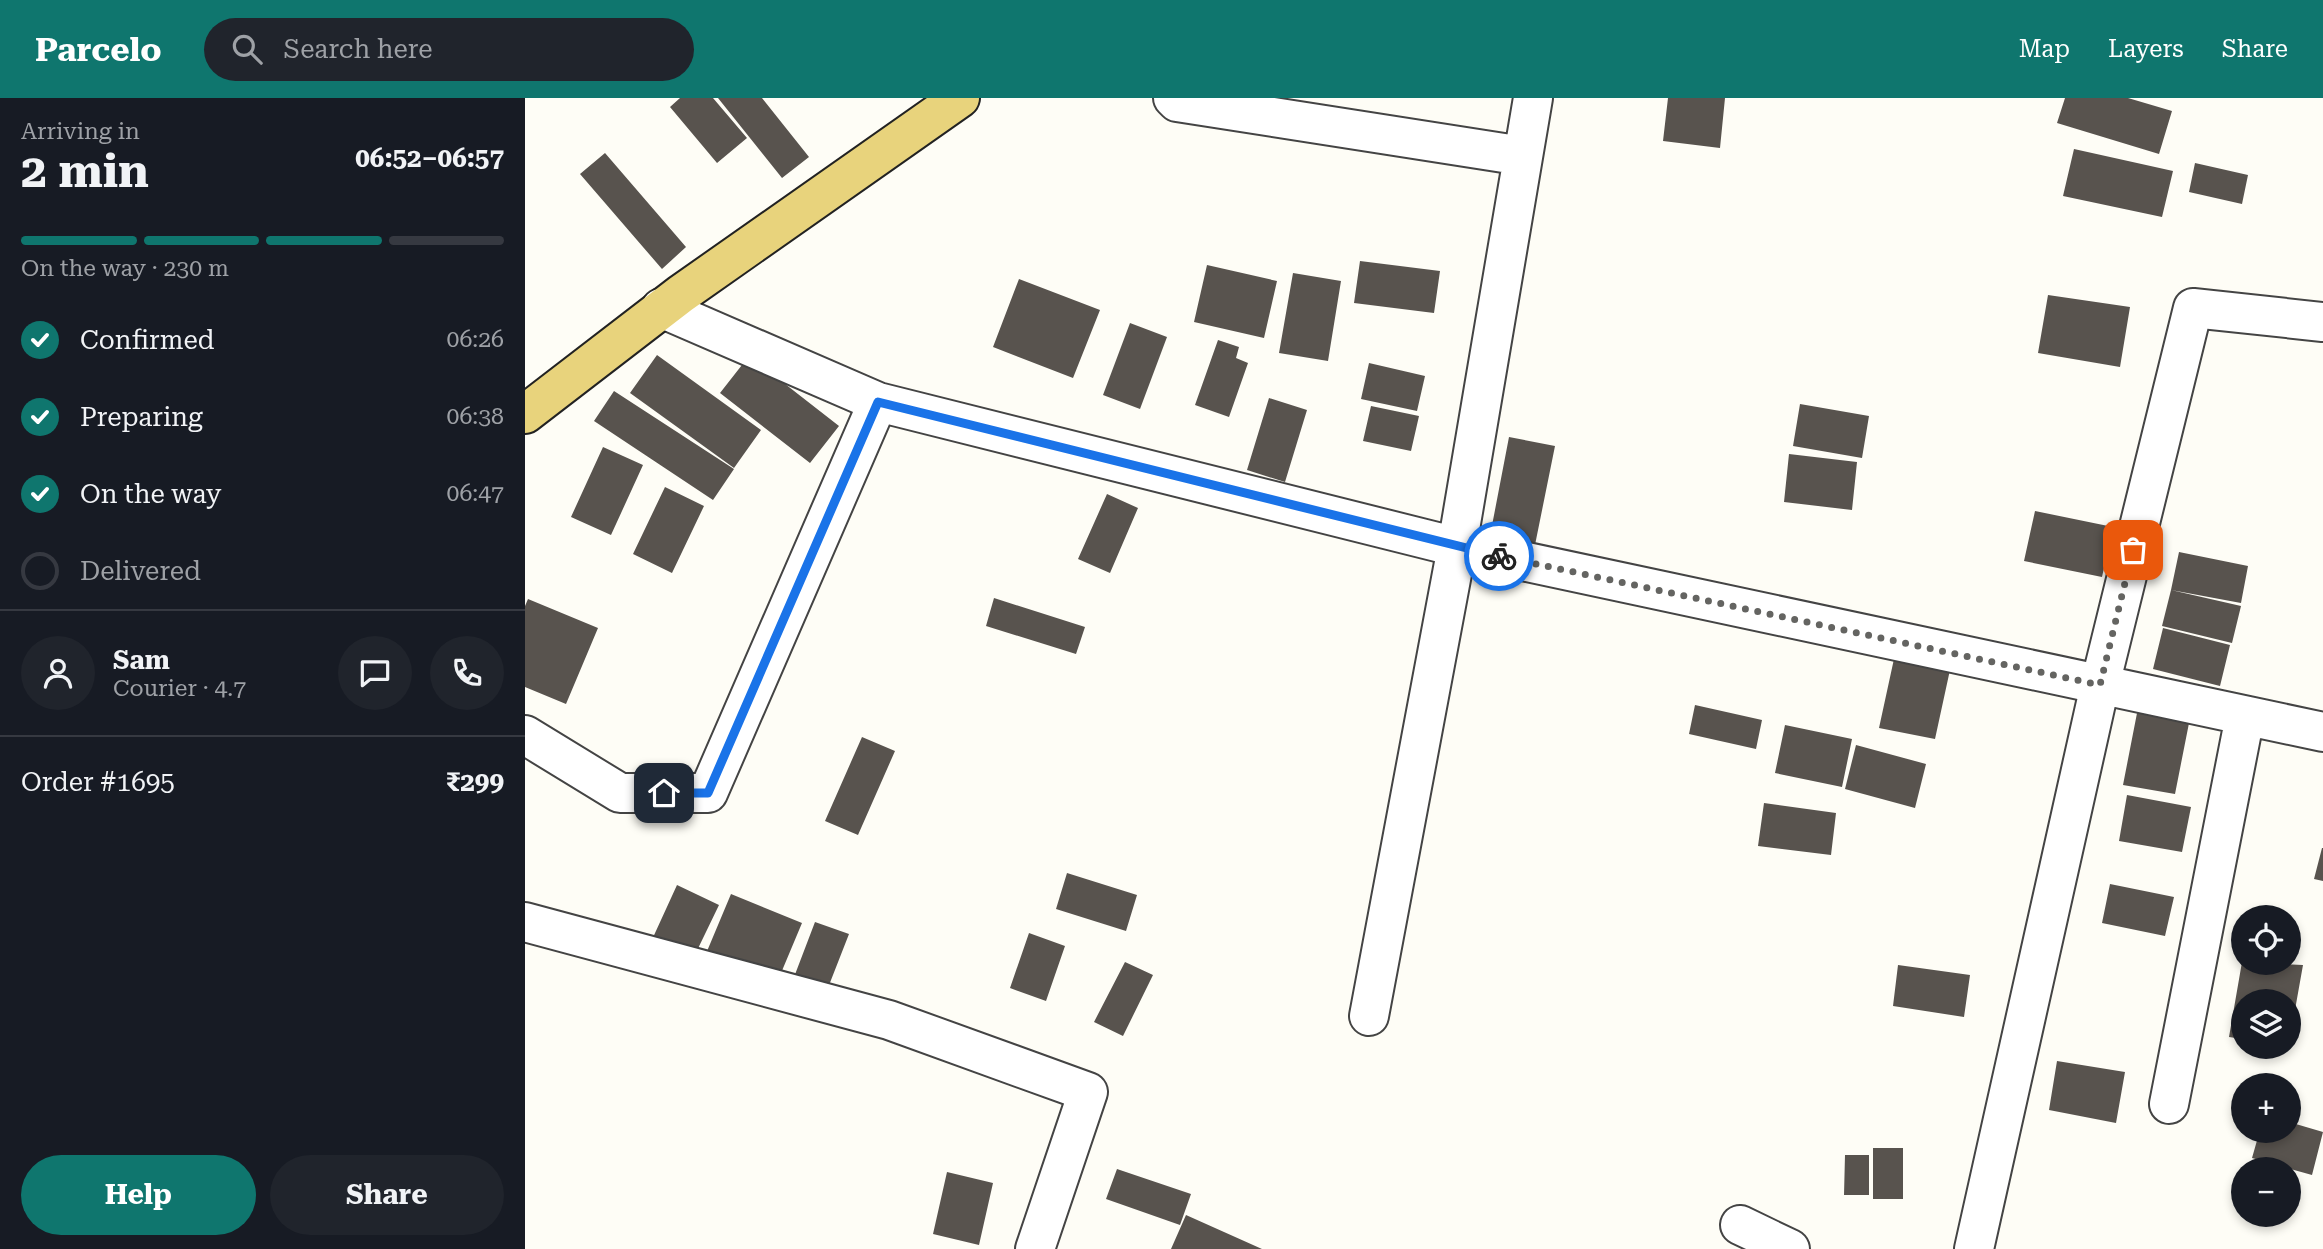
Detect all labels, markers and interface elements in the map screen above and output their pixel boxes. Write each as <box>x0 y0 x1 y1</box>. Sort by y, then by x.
search box <box>204 18 694 81</box>
text: Parcelo <box>35 30 162 69</box>
icon: search <box>228 30 266 68</box>
text: Search here <box>284 34 433 64</box>
text: Map <box>2019 35 2070 63</box>
text: Layers <box>2108 35 2184 63</box>
text: Share <box>2222 35 2288 63</box>
text: Arriving in <box>21 118 140 145</box>
text: 06:52–06:57 <box>355 143 504 173</box>
text: 2 min <box>21 144 149 198</box>
text: On the way · 230 m <box>21 255 229 282</box>
icon: check <box>21 321 59 359</box>
text: Confirmed <box>80 325 215 355</box>
text: 06:26 <box>447 326 504 353</box>
icon: check <box>21 398 59 436</box>
text: Preparing <box>80 402 203 432</box>
text: 06:38 <box>447 403 504 430</box>
icon: check <box>21 475 59 513</box>
text: On the way <box>80 479 221 509</box>
text: 06:47 <box>447 480 504 507</box>
pin <box>2103 520 2163 580</box>
courier <box>1464 521 1534 591</box>
icon: bag <box>2114 531 2152 569</box>
icon: bike <box>1480 537 1518 575</box>
text: Delivered <box>80 556 201 586</box>
button: person <box>21 636 95 710</box>
button: chat <box>338 636 412 710</box>
button: phone <box>430 636 504 710</box>
text: Sam <box>113 645 170 675</box>
text: Courier · 4.7 <box>113 675 246 702</box>
pin <box>634 763 694 823</box>
text: Order #1695 <box>21 767 175 797</box>
text: ₹299 <box>446 767 504 797</box>
icon: home <box>645 774 683 812</box>
map controls <box>2231 905 2301 1227</box>
button: locate <box>2231 905 2301 975</box>
button: layers <box>2231 989 2301 1059</box>
button: + <box>2231 1073 2301 1143</box>
button: Help <box>21 1155 256 1235</box>
button: Share <box>270 1155 504 1235</box>
button: − <box>2231 1157 2301 1227</box>

